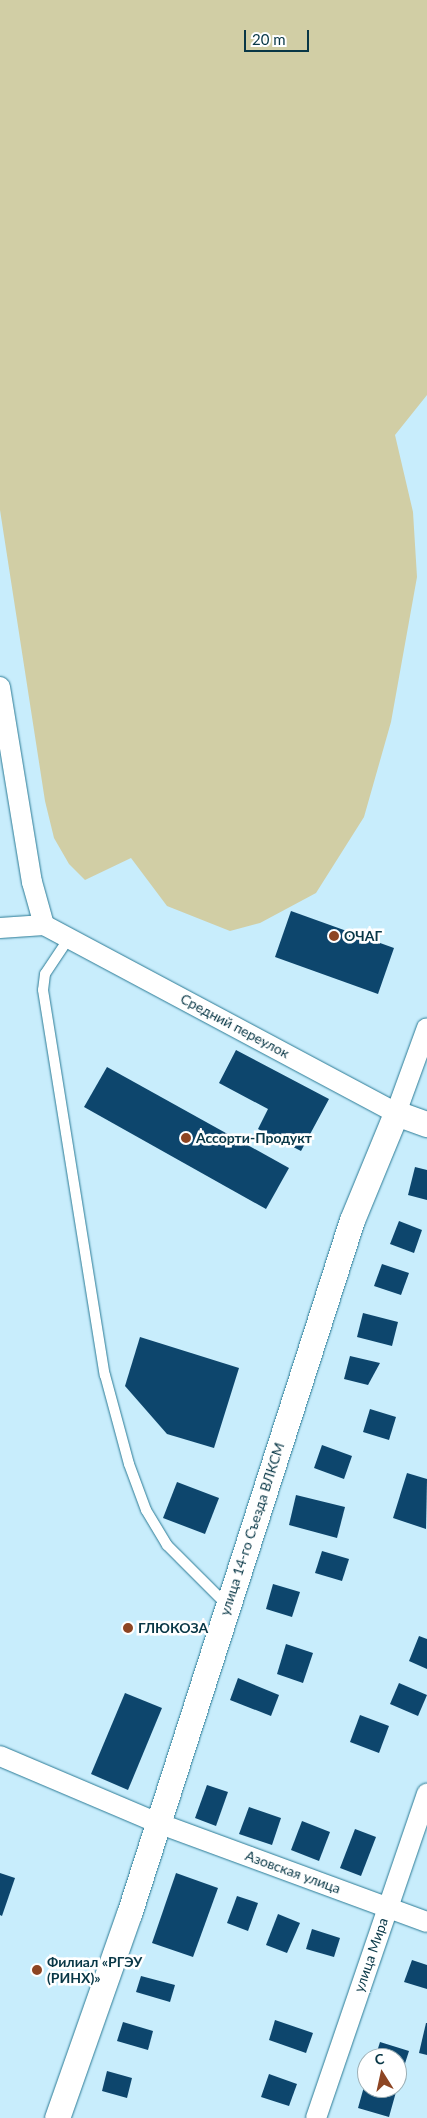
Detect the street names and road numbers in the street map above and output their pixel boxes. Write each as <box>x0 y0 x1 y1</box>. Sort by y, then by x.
street label: Средний переулок <box>178 990 292 1062</box>
street label: улица 14-го Съезда ВЛКСМ <box>216 1440 288 1618</box>
street label: Азовская улица <box>243 1847 343 1897</box>
street label: улица Мира <box>350 1916 392 1994</box>

